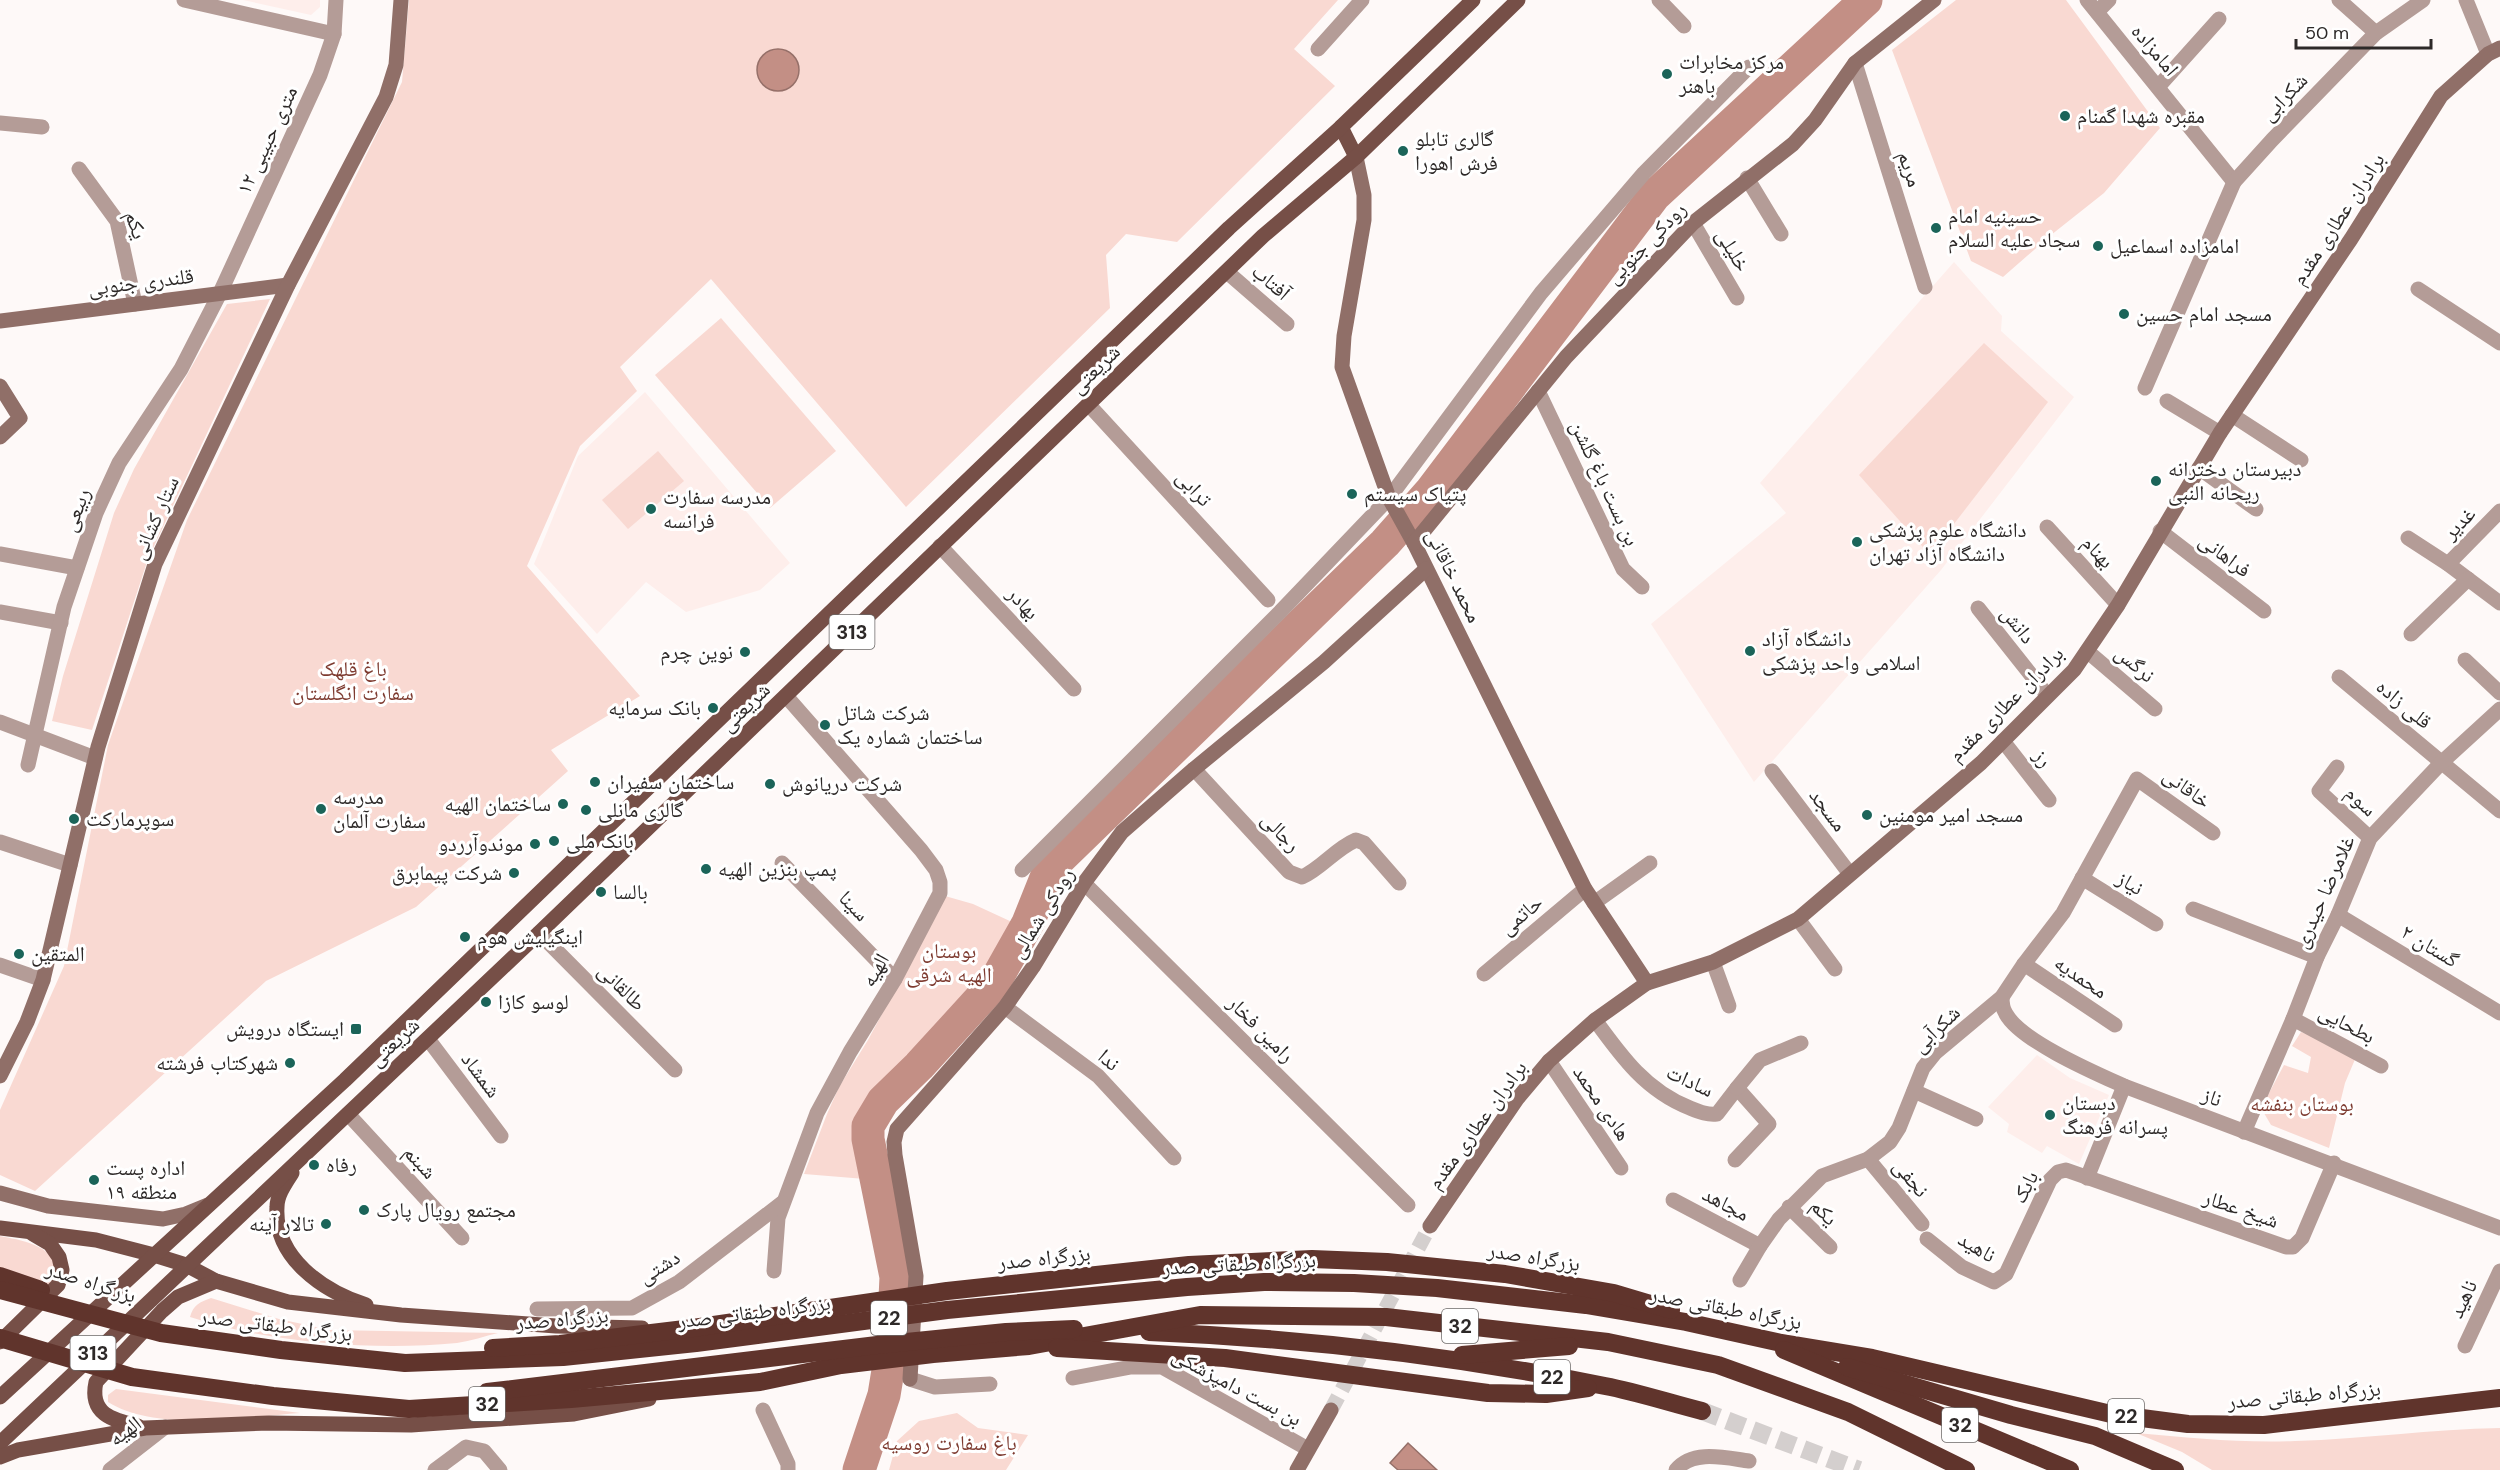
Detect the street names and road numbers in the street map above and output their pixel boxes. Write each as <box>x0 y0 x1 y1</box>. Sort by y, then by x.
street label: امامزاده <box>2125 18 2185 82</box>
street label: شکرابی <box>2254 67 2314 127</box>
street label: ۱۲ متری حبیبی <box>230 81 304 199</box>
street label: مریم <box>1891 147 1929 191</box>
street label: برادران عطاری مقدم <box>2285 147 2391 291</box>
street label: رودکی جنوبی <box>1600 196 1692 290</box>
street label: یکم <box>118 207 154 243</box>
street label: خلیلی <box>1709 223 1757 277</box>
street label: آفتاب <box>1246 257 1297 307</box>
street label: قلندری جنوبی <box>87 262 195 302</box>
street label: شریعتی <box>1064 338 1126 400</box>
street label: بن بست باغ گلشن <box>1564 416 1646 550</box>
street label: ترابی <box>1170 463 1218 513</box>
street label: ستار کشانی <box>124 472 186 564</box>
street label: ربیعی <box>55 484 97 536</box>
street label: غدیر <box>2436 500 2482 546</box>
street label: محمد خاقانی <box>1419 525 1489 627</box>
street label: فراهانی <box>2193 526 2257 584</box>
street label: بهنام <box>2076 529 2120 575</box>
street label: بهادر <box>1000 580 1045 626</box>
street label: دانش <box>1994 600 2042 650</box>
road number: 313 <box>830 615 874 649</box>
street label: نرگس <box>2109 639 2161 689</box>
street label: برادران عطاری مقدم <box>1942 640 2070 768</box>
street label: قلی زاده <box>2370 673 2438 735</box>
street label: شریعتی <box>714 676 776 738</box>
street label: رز <box>2026 742 2059 773</box>
street label: خاقانی <box>2157 761 2217 815</box>
street label: سوم <box>2339 779 2383 823</box>
street label: مسجد <box>1803 783 1853 837</box>
street label: رجالی <box>1255 806 1307 858</box>
street label: غلامرضا حیدری <box>2287 831 2362 953</box>
street label: رودکی شمالی <box>1003 862 1081 964</box>
street label: نیاز <box>2110 864 2149 902</box>
street label: سینا <box>833 884 875 928</box>
street label: حاتمی <box>1493 889 1549 941</box>
street label: گستان ۲ <box>2396 918 2464 974</box>
street label: الهیه <box>854 948 896 992</box>
street label: محمدیه <box>2049 949 2113 1005</box>
street label: طالقانی <box>592 957 652 1017</box>
street label: رامین فخار <box>1221 989 1301 1069</box>
street label: بطحایی <box>2314 998 2380 1050</box>
street label: شکرآبی <box>1906 999 1966 1059</box>
street label: شریعتی <box>362 1011 426 1073</box>
street label: ندا <box>1092 1043 1126 1077</box>
street label: شمشاد <box>455 1046 507 1104</box>
street label: برادران عطاری مقدم <box>1421 1055 1533 1195</box>
street label: سادات <box>1662 1058 1718 1104</box>
street label: هادی محمد <box>1567 1060 1637 1146</box>
street label: ناز <box>2197 1080 2226 1114</box>
street label: شبنم <box>397 1139 443 1185</box>
street label: نجفی <box>1887 1153 1935 1203</box>
street label: بابک <box>2005 1166 2045 1208</box>
street label: مجاهد <box>1698 1180 1754 1228</box>
street label: شیخ عطار <box>2199 1183 2283 1235</box>
street label: یکم <box>1804 1192 1844 1232</box>
street label: ناهید <box>1953 1225 2001 1269</box>
street label: بزرگراه صدر <box>1485 1236 1582 1278</box>
street label: بزرگراه صدر <box>995 1239 1092 1277</box>
street label: دشتی <box>633 1243 685 1291</box>
street label: بزرگراه طبقاتی صدر <box>1160 1246 1317 1282</box>
street label: بزرگراه صدر <box>41 1254 140 1310</box>
street label: ناهید <box>2442 1275 2484 1323</box>
street label: بزرگراه طبقاتی صدر <box>1647 1279 1804 1336</box>
street label: بزرگراه طبقاتی صدر <box>675 1289 832 1335</box>
street label: بزرگراه صدر <box>513 1301 610 1337</box>
road number: 22 <box>871 1301 907 1335</box>
street label: بزرگراه طبقاتی صدر <box>197 1302 354 1348</box>
road number: 32 <box>1442 1309 1478 1343</box>
road number: 313 <box>70 1336 116 1370</box>
street label: بن بست دامپزشکی <box>1167 1341 1307 1433</box>
road number: 22 <box>1534 1360 1570 1394</box>
street label: بزرگراه طبقاتی صدر <box>2225 1374 2382 1416</box>
road number: 32 <box>469 1387 505 1421</box>
road number: 22 <box>2108 1399 2144 1433</box>
road number: 32 <box>1942 1408 1978 1442</box>
street label: الهیه <box>103 1409 147 1453</box>

